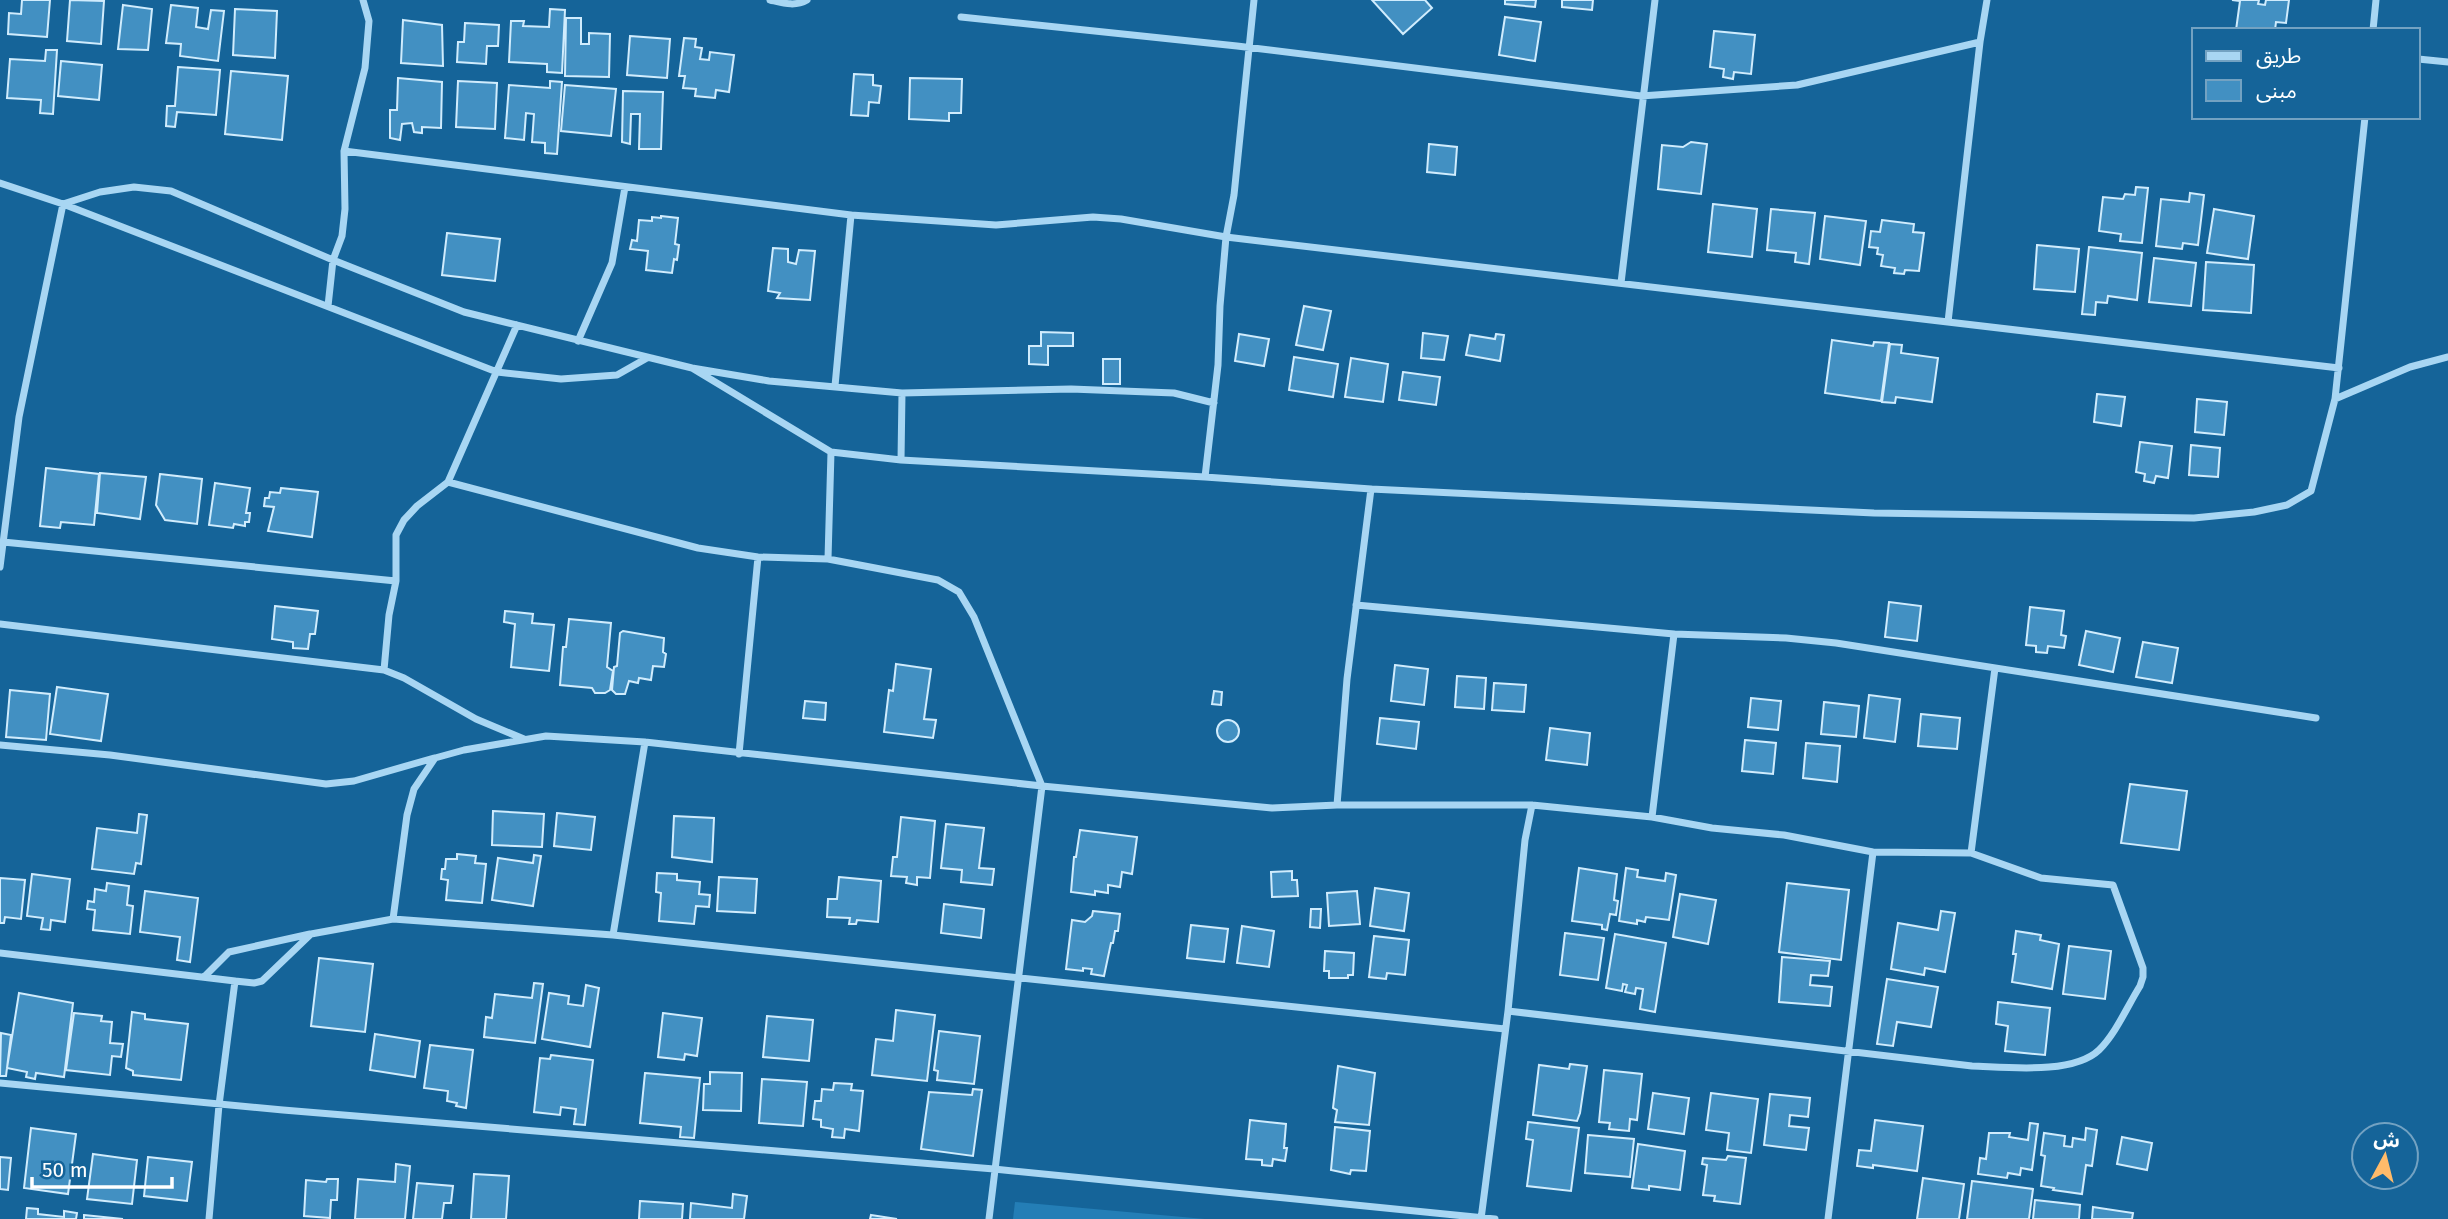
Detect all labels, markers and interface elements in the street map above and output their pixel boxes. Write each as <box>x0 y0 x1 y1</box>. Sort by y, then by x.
legend <box>2192 28 2420 119</box>
text: طريق <box>2256 43 2301 69</box>
text: مبنى <box>2256 78 2297 104</box>
north arrow <box>2350 1121 2420 1191</box>
text: ش <box>2373 1127 2401 1153</box>
scale bar <box>32 1146 172 1190</box>
text: 50 m <box>42 1157 88 1183</box>

